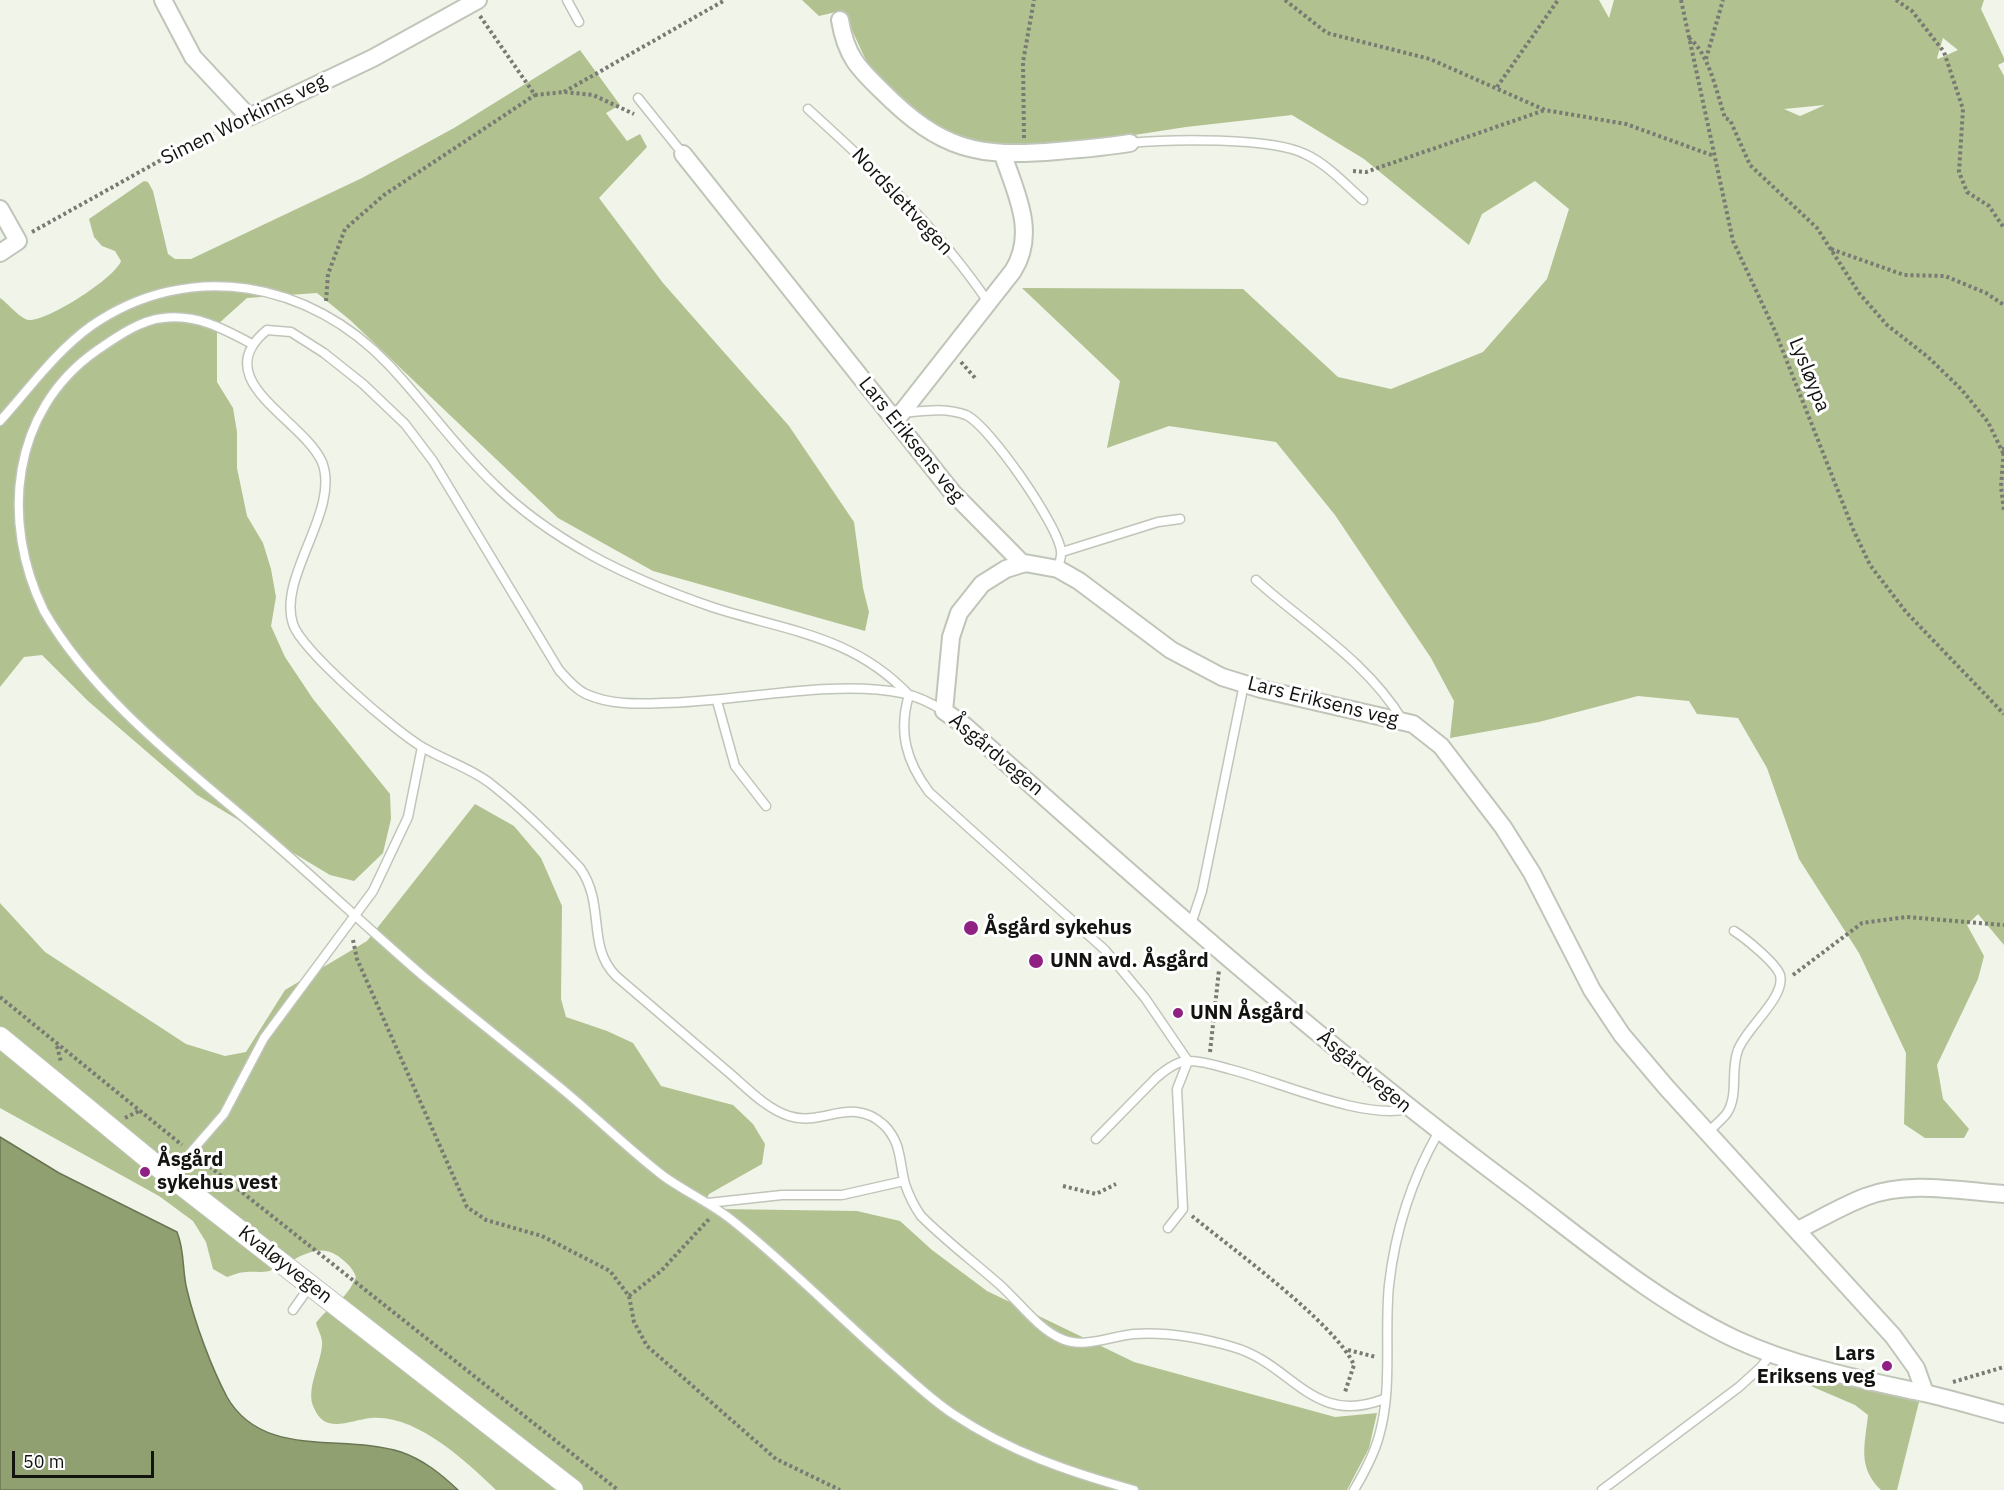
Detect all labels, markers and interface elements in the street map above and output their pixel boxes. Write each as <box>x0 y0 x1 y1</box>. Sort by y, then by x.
street label: Simen Workinns veg <box>157 70 331 170</box>
street label: Nordslettvegen <box>846 143 958 261</box>
street label: Lysløypa <box>1783 334 1835 416</box>
street label: Lars Eriksens veg <box>853 372 969 508</box>
street label: Lars Eriksens veg <box>1245 672 1401 732</box>
street label: Åsgårdvegen <box>944 709 1048 801</box>
place label: Åsgård sykehus <box>984 916 1132 940</box>
marker: Åsgård sykehus <box>962 919 980 937</box>
place label: UNN avd. Åsgård <box>1050 949 1209 973</box>
marker: UNN avd. Åsgård <box>1027 952 1045 970</box>
place label: UNN Åsgård <box>1190 1001 1304 1025</box>
marker: UNN Åsgård <box>1171 1006 1185 1020</box>
street label: Åsgårdvegen <box>1312 1026 1416 1118</box>
place label: Åsgård sykehus vest <box>157 1148 278 1195</box>
marker: Åsgård sykehus vest <box>138 1165 152 1179</box>
street label: Kvaløyvegen <box>233 1221 337 1309</box>
place label: Lars Eriksens veg <box>1757 1342 1875 1389</box>
marker: Lars Eriksens veg <box>1880 1359 1894 1373</box>
scale bar <box>15 1439 158 1477</box>
text: 50 m <box>23 1450 65 1473</box>

